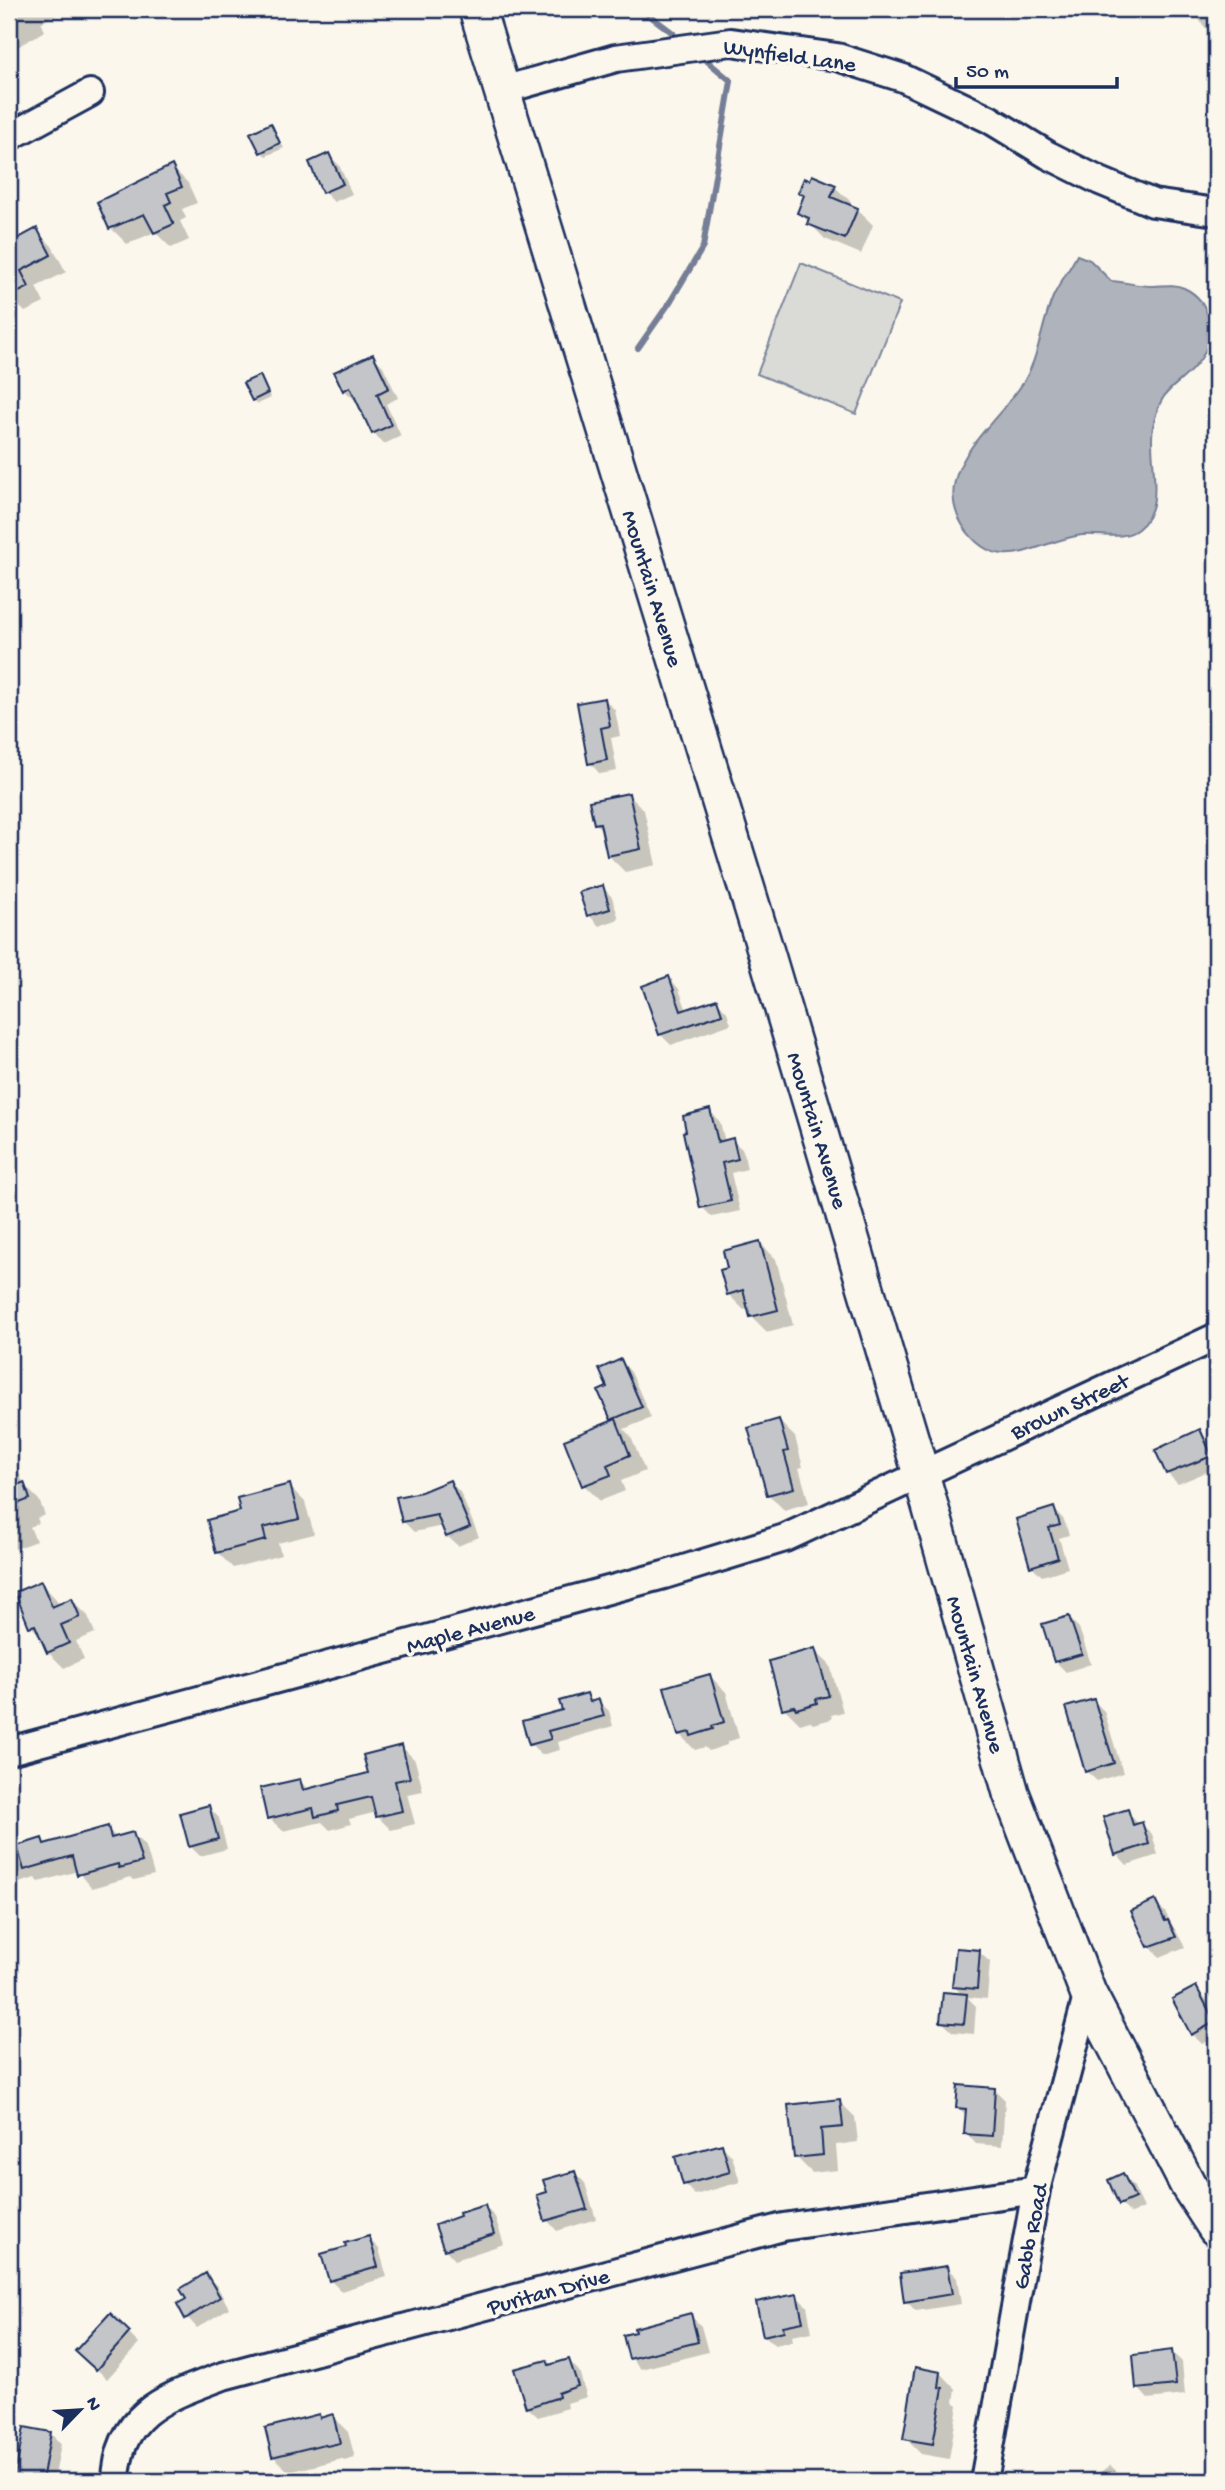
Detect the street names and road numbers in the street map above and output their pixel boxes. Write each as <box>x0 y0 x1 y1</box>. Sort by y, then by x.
street label: Wynfield Lane <box>721 35 859 80</box>
street label: Mountain Avenue <box>614 507 688 672</box>
street label: Mountain Avenue <box>779 1049 853 1214</box>
street label: Brown Street <box>1006 1368 1135 1448</box>
street label: Mountain Avenue <box>938 1593 1009 1758</box>
street label: Maple Avenue <box>404 1601 539 1661</box>
street label: Gabb Road <box>1009 2180 1056 2292</box>
street label: Puritan Drive <box>484 2264 614 2323</box>

